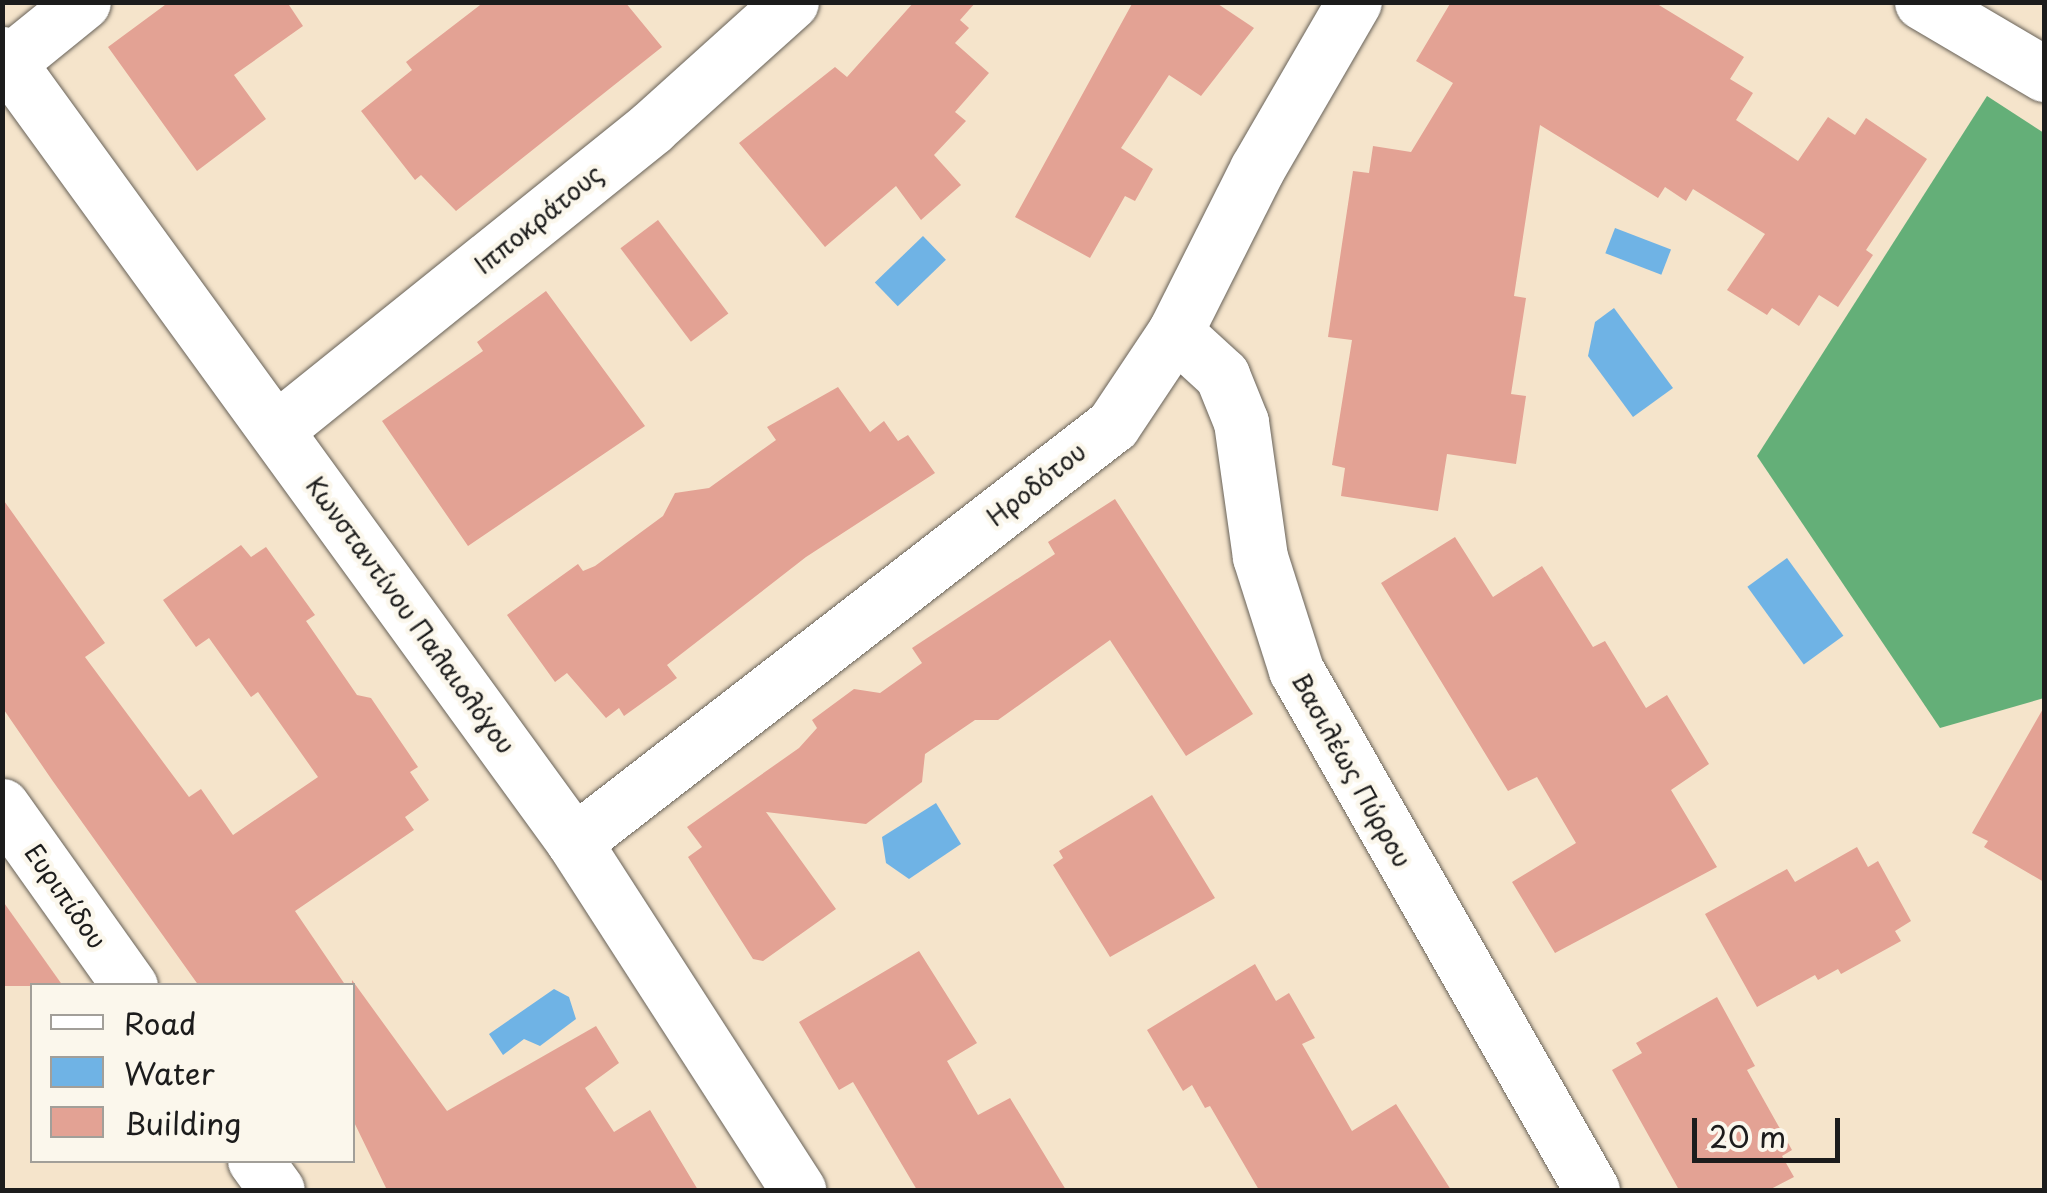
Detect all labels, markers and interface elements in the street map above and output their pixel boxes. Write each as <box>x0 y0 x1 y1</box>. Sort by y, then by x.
street label: Ιπποκράτους <box>468 158 608 280</box>
street label: Ηροδότου <box>980 436 1092 532</box>
street label: Κωνσταντίνου Παλαιολόγου <box>300 470 522 760</box>
street label: Βασιλέως Πύρρου <box>1286 668 1418 872</box>
street label: Ευριπίδου <box>19 838 113 954</box>
legend <box>30 983 355 1163</box>
text: Road <box>124 1000 197 1045</box>
text: Water <box>124 1050 215 1095</box>
scale bar <box>1697 1098 1844 1160</box>
text: Building <box>124 1100 241 1145</box>
text: 20 m <box>1709 1113 1786 1158</box>

